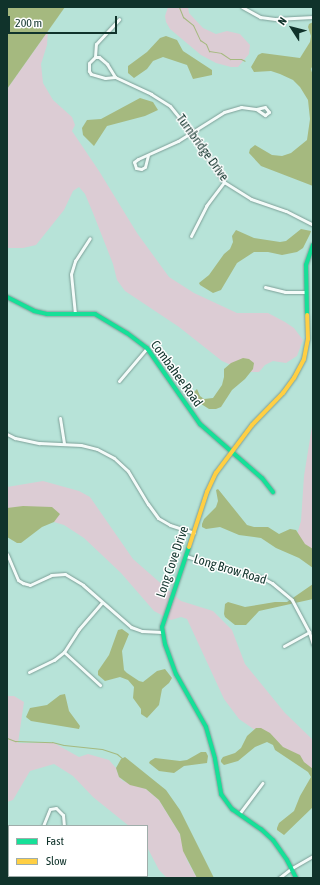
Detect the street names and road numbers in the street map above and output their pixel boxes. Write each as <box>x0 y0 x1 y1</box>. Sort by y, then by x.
street label: Turnbridge Drive <box>173 112 231 184</box>
street label: Combahee Road <box>147 338 205 410</box>
street label: Long Cove Drive <box>153 524 193 600</box>
street label: Long Brow Road <box>192 552 268 588</box>

